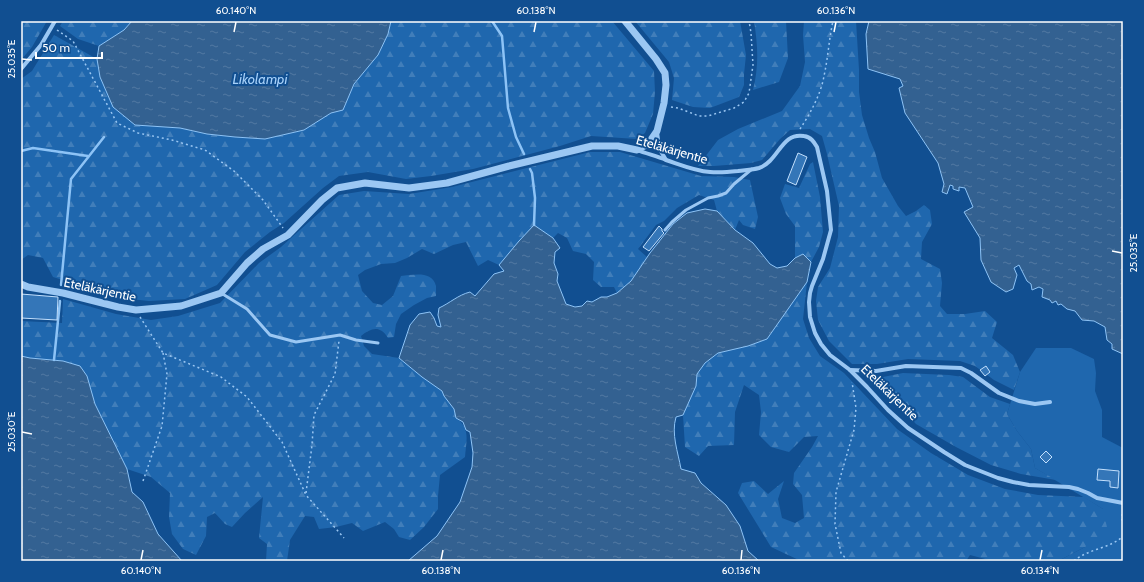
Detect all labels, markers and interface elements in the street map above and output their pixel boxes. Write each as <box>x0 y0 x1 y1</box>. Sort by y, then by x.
text: 60.140°N <box>216 4 256 17</box>
text: 60.138°N <box>516 4 556 17</box>
text: 60.136°N <box>817 4 855 17</box>
scale bar <box>36 34 102 60</box>
text: 25.035°E <box>5 39 18 78</box>
text: 50 m <box>42 40 70 55</box>
water label: Likolampi <box>233 70 288 88</box>
street label: Eteläkärjentie <box>634 131 710 168</box>
text: 25.035°E <box>1127 233 1140 272</box>
street label: Eteläkärjentie <box>62 274 138 306</box>
street label: Eteläkärjentie <box>857 361 922 424</box>
text: 25.030°E <box>5 411 18 452</box>
text: 60.140°N <box>121 564 161 577</box>
text: 60.138°N <box>421 564 461 577</box>
text: 60.136°N <box>722 564 760 577</box>
text: 60.134°N <box>1021 564 1059 577</box>

